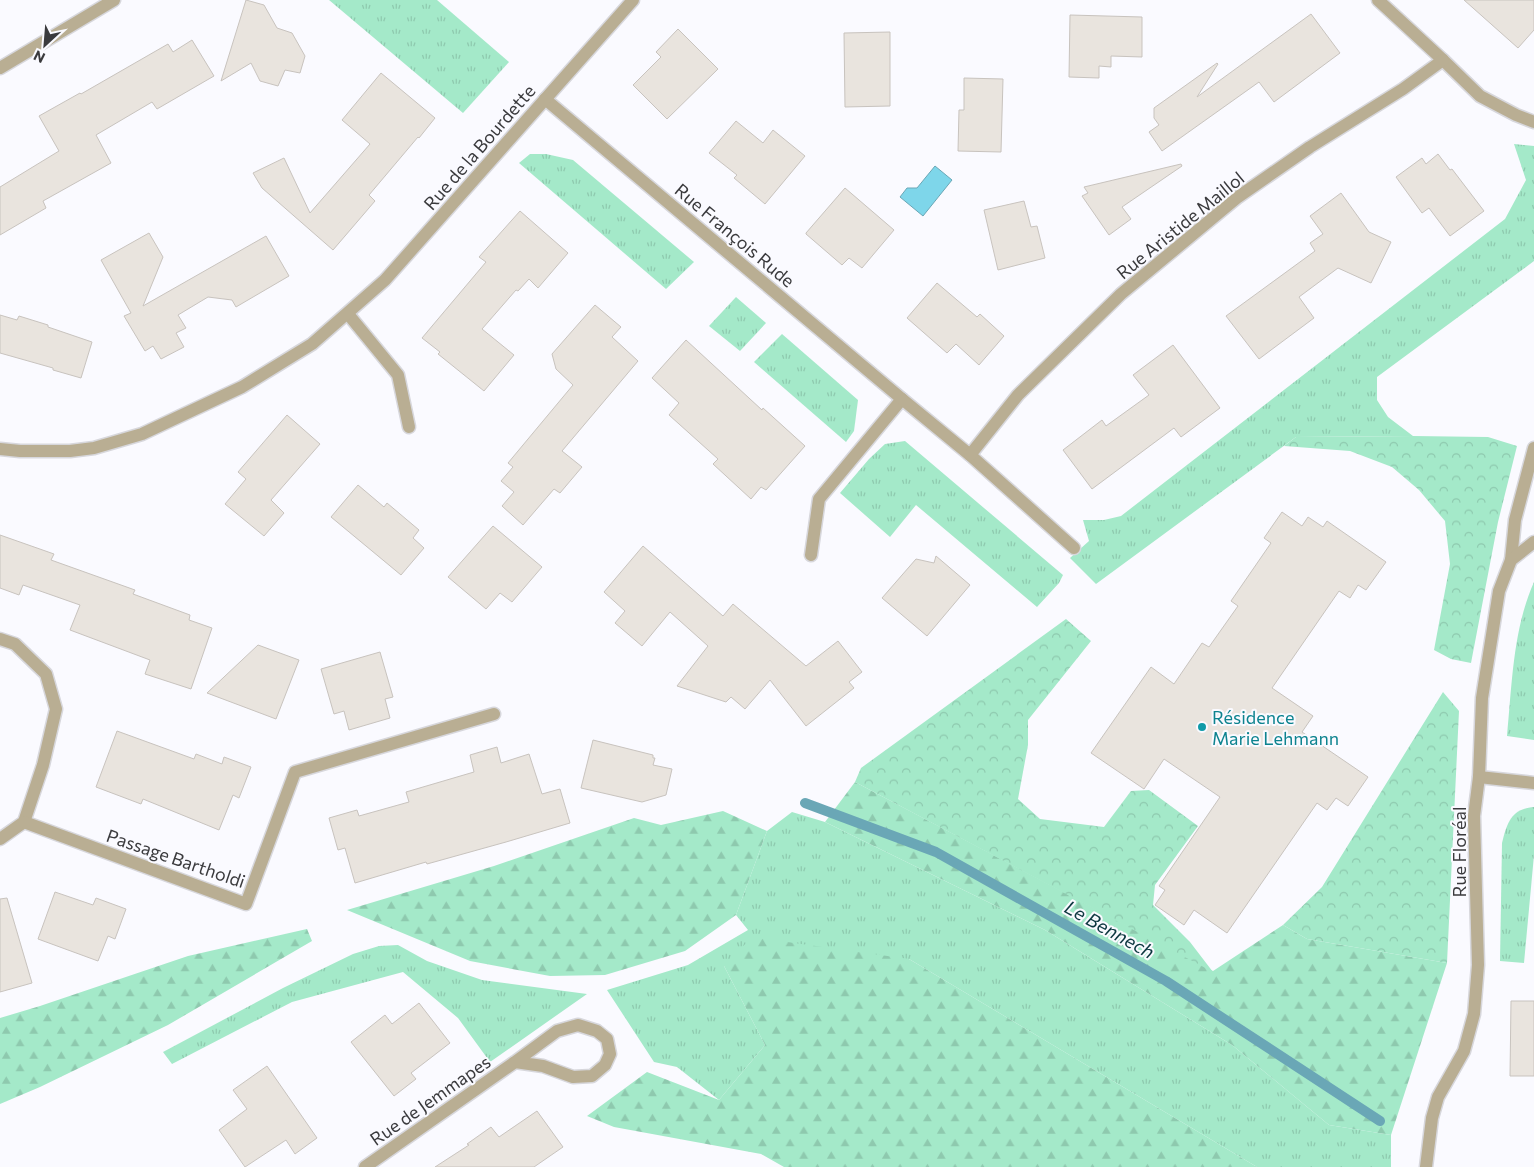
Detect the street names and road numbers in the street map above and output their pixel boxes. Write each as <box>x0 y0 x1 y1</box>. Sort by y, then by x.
street label: Rue de la Bourdette <box>419 80 539 214</box>
street label: Rue Aristide Maillol <box>1112 167 1248 283</box>
street label: Rue François Rude <box>671 178 799 292</box>
street label: Rue Floréal <box>1448 807 1470 897</box>
street label: Passage Bartholdi <box>104 824 248 892</box>
street label: Rue de Jemmapes <box>365 1050 495 1150</box>

